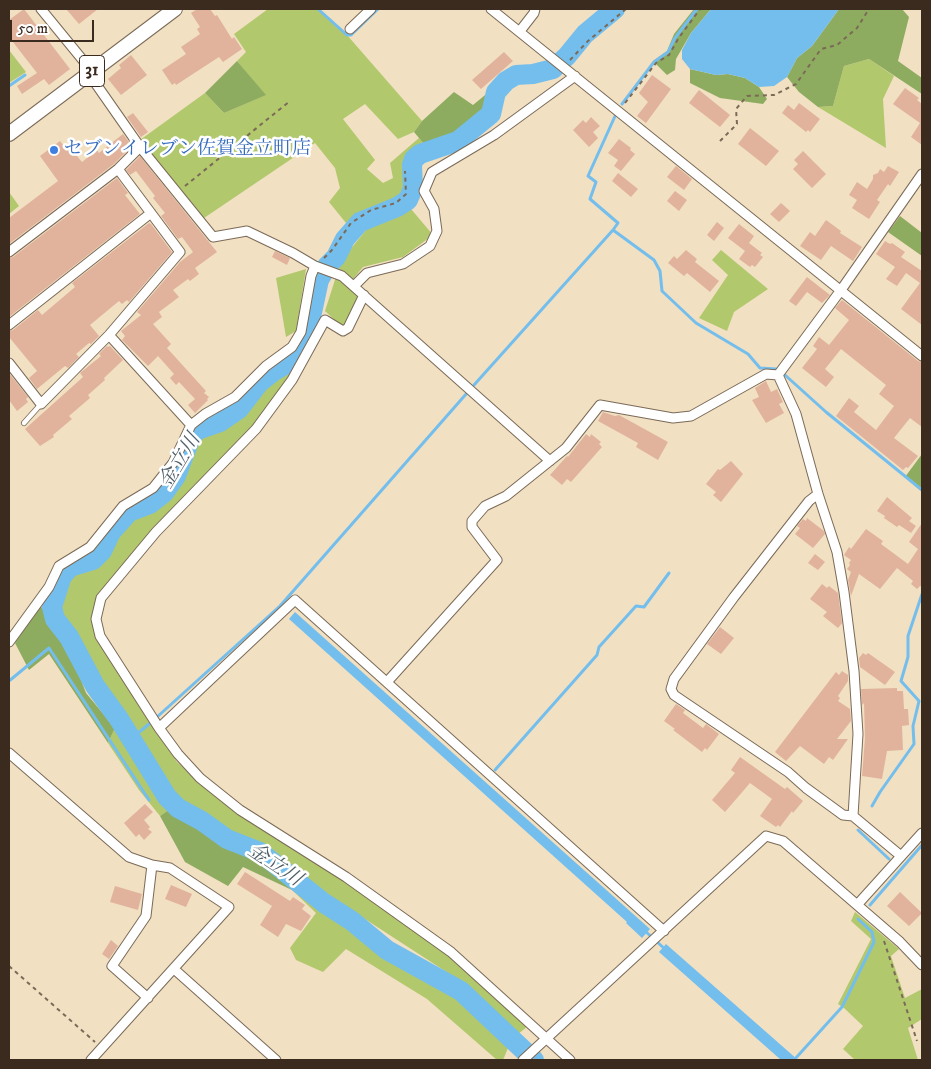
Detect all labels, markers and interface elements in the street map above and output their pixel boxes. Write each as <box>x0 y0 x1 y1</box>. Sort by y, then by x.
scale bar <box>12 10 96 42</box>
text: 50 m <box>18 19 48 38</box>
road number: 31 <box>80 56 104 86</box>
place label: セブンイレブン佐賀金立町店 <box>64 139 311 161</box>
marker: セブンイレブン佐賀金立町店 <box>48 144 60 156</box>
water label: 金立川 <box>155 430 207 494</box>
water label: 金立川 <box>242 839 306 893</box>

